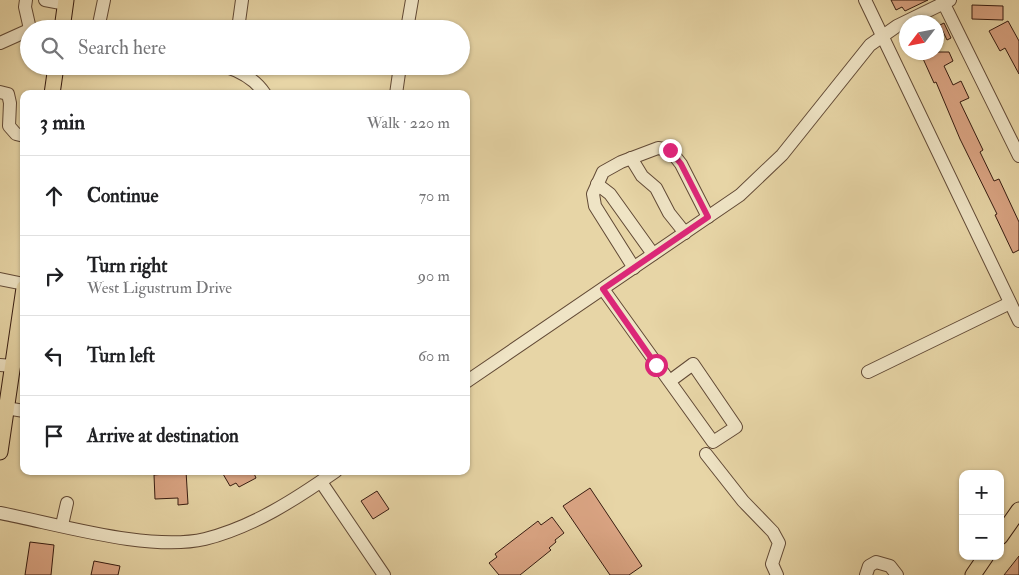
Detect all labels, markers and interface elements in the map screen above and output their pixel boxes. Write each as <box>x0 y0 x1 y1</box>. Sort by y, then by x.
north arrow <box>899 15 944 60</box>
search box <box>20 20 470 75</box>
icon: search <box>38 34 66 62</box>
text: Search here <box>78 36 166 60</box>
text: 3 min <box>40 109 85 136</box>
text: Walk · 220 m <box>367 113 450 133</box>
route end <box>659 139 682 162</box>
icon: ahead <box>40 182 68 210</box>
text: Continue <box>87 184 158 208</box>
text: 70 m <box>419 186 450 206</box>
text: Turn right <box>87 254 167 278</box>
icon: right <box>40 262 68 290</box>
text: 90 m <box>418 266 450 286</box>
text: West Ligustrum Drive <box>87 278 232 298</box>
icon: left <box>40 342 68 370</box>
text: Turn left <box>87 344 155 368</box>
text: 60 m <box>418 346 450 366</box>
route start <box>645 354 668 377</box>
icon: arrive <box>40 422 68 450</box>
text: Arrive at destination <box>87 424 239 448</box>
map controls <box>959 470 1004 560</box>
button: + <box>959 470 1004 515</box>
button: − <box>959 515 1004 560</box>

